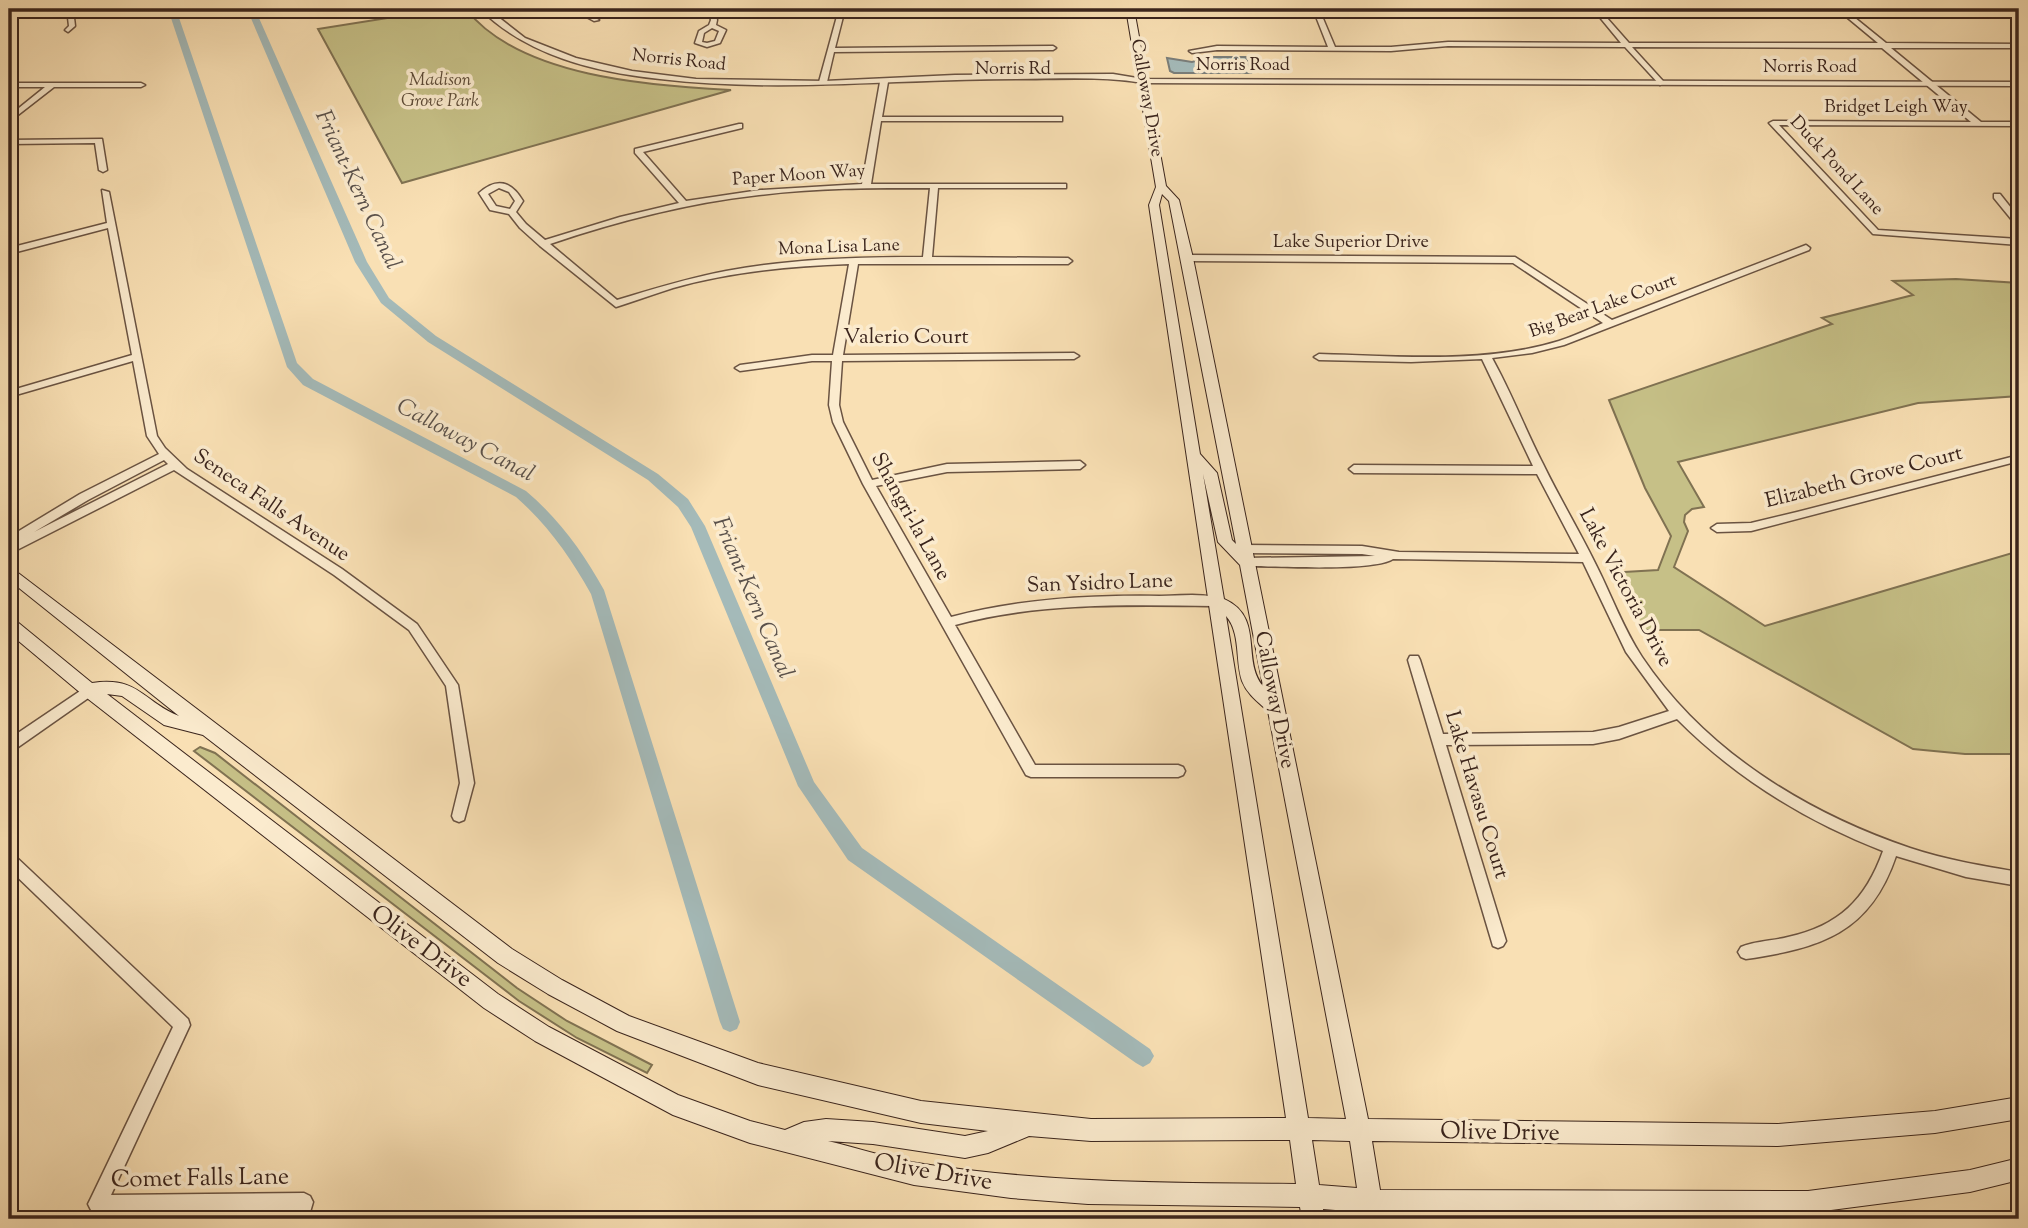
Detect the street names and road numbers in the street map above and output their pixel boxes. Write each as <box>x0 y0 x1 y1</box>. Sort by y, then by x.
street label: Calloway Drive <box>1123 37 1169 159</box>
street label: Norris Road <box>631 43 727 79</box>
street label: Norris Road <box>1196 53 1290 79</box>
street label: Norris Road <box>1763 55 1857 81</box>
street label: Norris Rd <box>975 57 1051 83</box>
street label: Bridget Leigh Way <box>1824 95 1968 121</box>
street label: Duck Pond Lane <box>1783 110 1889 222</box>
street label: Paper Moon Way <box>732 158 866 194</box>
street label: Lake Superior Drive <box>1273 230 1429 256</box>
street label: Mona Lisa Lane <box>778 233 900 263</box>
street label: Big Bear Lake Court <box>1526 268 1680 346</box>
street label: Valerio Court <box>843 323 969 353</box>
street label: Elizabeth Grove Court <box>1762 439 1966 517</box>
street label: Seneca Falls Avenue <box>187 442 355 570</box>
street label: Shangri-la Lane <box>862 448 958 586</box>
street label: Lake Victoria Drive <box>1570 503 1680 673</box>
street label: San Ysidro Lane <box>1026 566 1174 602</box>
street label: Calloway Drive <box>1246 629 1302 771</box>
street label: Lake Havasu Court <box>1436 707 1516 883</box>
street label: Olive Drive <box>363 897 479 997</box>
street label: Olive Drive <box>1440 1115 1560 1151</box>
street label: Olive Drive <box>871 1146 995 1200</box>
street label: Comet Falls Lane <box>111 1160 289 1198</box>

